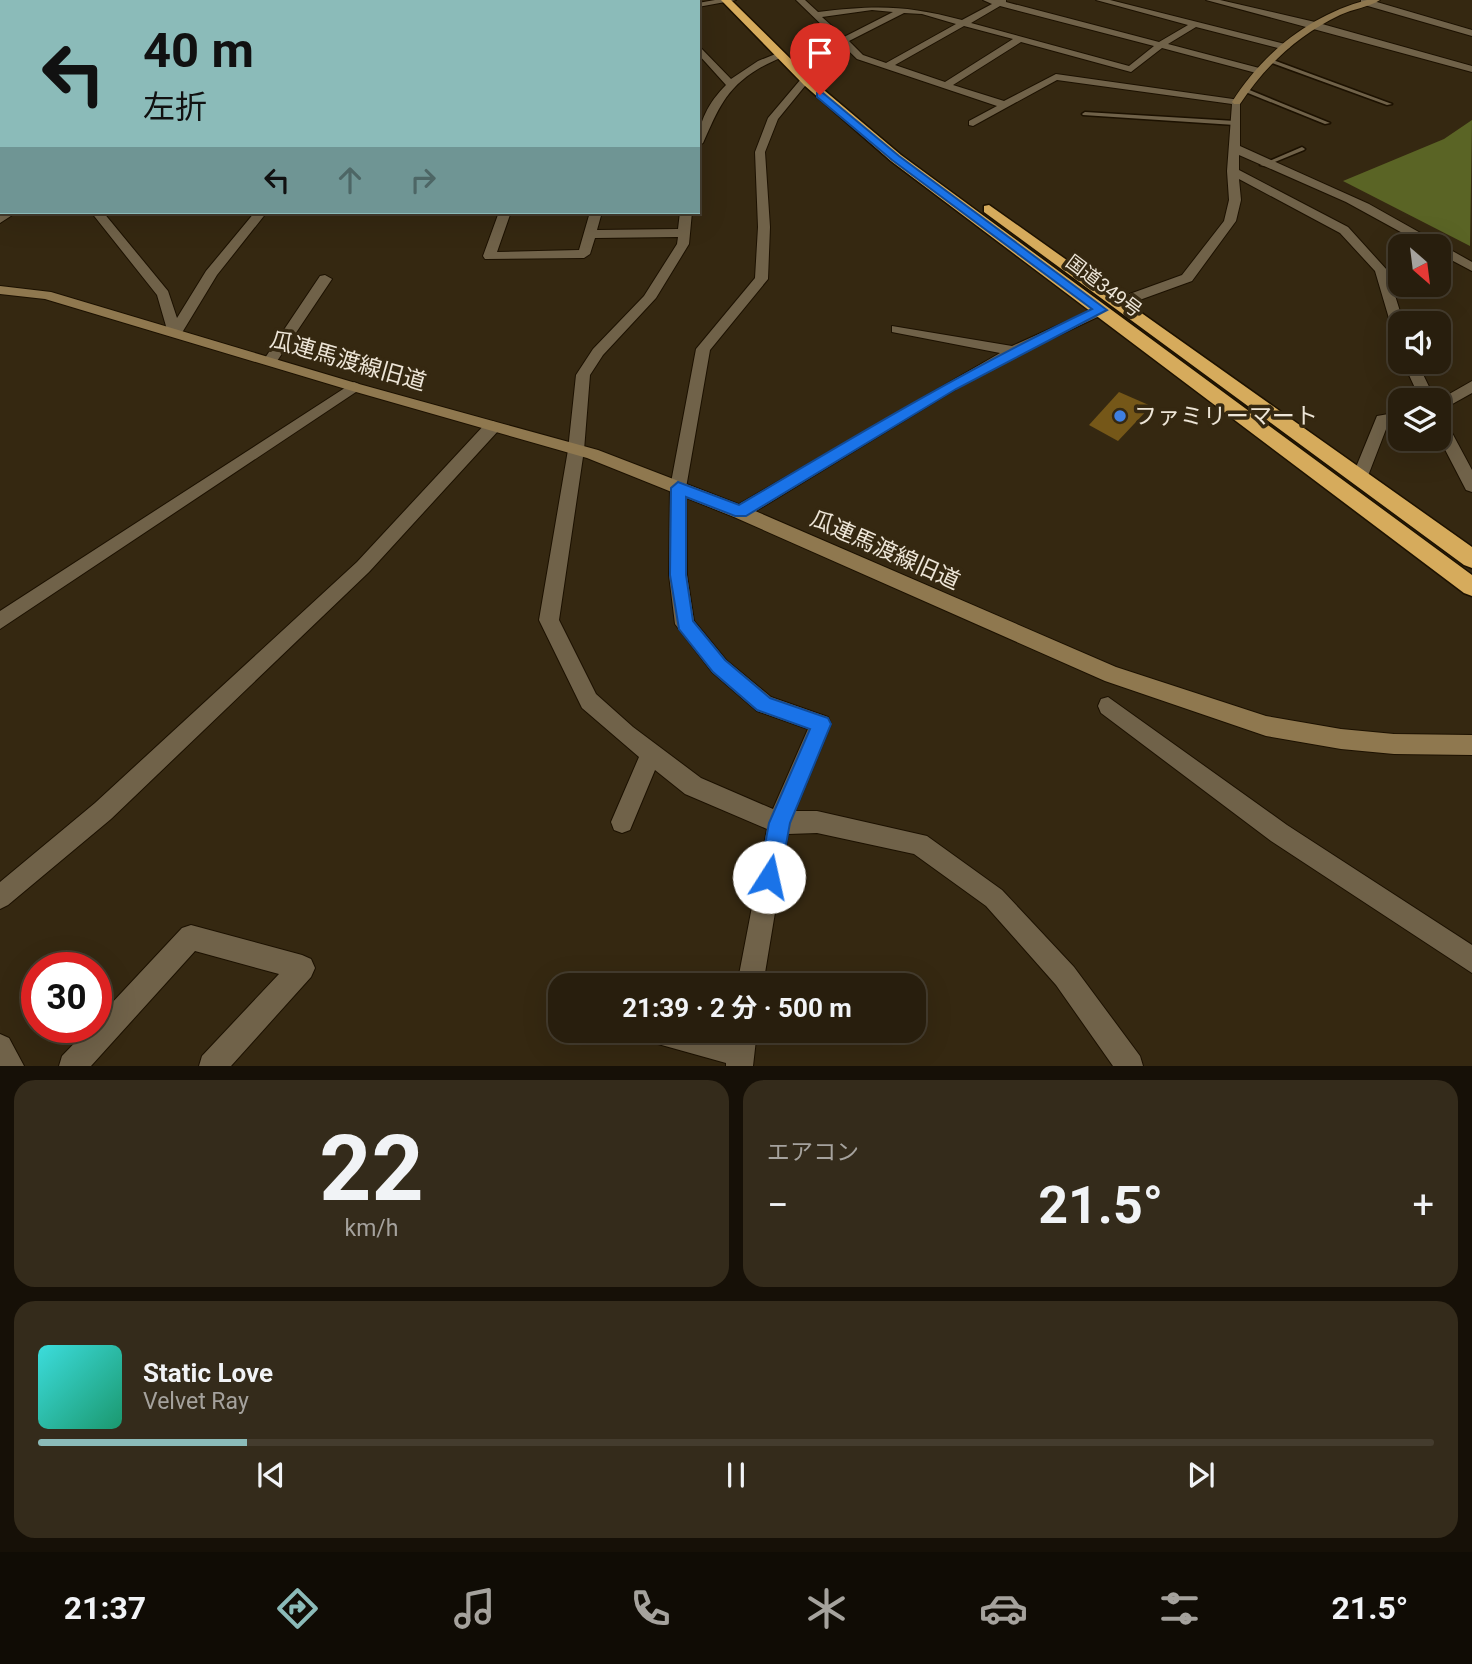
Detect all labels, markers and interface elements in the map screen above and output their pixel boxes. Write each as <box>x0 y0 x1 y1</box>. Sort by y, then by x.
text: 40 m <box>143 22 254 79</box>
pin <box>790 23 850 95</box>
icon: left <box>28 28 119 119</box>
icon: arrive <box>801 34 839 72</box>
text: 左折 <box>143 88 207 126</box>
icon: left <box>258 161 296 199</box>
icon: ahead <box>331 161 369 199</box>
icon: right <box>404 161 442 199</box>
north arrow <box>1388 234 1451 298</box>
map controls <box>1388 234 1451 451</box>
street label: 国道349号 <box>1062 250 1146 322</box>
button: sound <box>1388 311 1451 374</box>
street label: 瓜連馬渡線旧道 <box>267 326 429 396</box>
button: layers <box>1388 388 1451 451</box>
place label: ファミリーマート <box>1134 403 1318 430</box>
marker: ファミリーマート <box>1112 408 1128 424</box>
street label: 瓜連馬渡線旧道 <box>806 505 964 595</box>
position arrow <box>732 840 806 914</box>
speed limit sign: 30 <box>21 952 112 1043</box>
text: 21:39 · 2 分 · 500 m <box>622 993 852 1023</box>
text: 22 <box>319 1116 424 1222</box>
text: エアコン <box>767 1139 859 1166</box>
text: 21.5° <box>1038 1175 1163 1236</box>
text: − <box>767 1183 789 1227</box>
text: + <box>1412 1183 1434 1227</box>
text: km/h <box>345 1215 399 1242</box>
text: Static Love <box>143 1358 273 1388</box>
text: Velvet Ray <box>143 1388 249 1415</box>
icon: previous <box>252 1456 290 1494</box>
icon: pause <box>717 1456 755 1494</box>
icon: next <box>1182 1456 1220 1494</box>
icon: directions <box>273 1584 322 1633</box>
icon: music <box>450 1584 499 1633</box>
icon: phone <box>626 1584 675 1633</box>
icon: climate <box>802 1584 851 1633</box>
icon: car <box>979 1584 1028 1633</box>
icon: filters <box>1155 1584 1204 1633</box>
text: 21:37 <box>64 1589 146 1627</box>
text: 21.5° <box>1331 1589 1408 1627</box>

